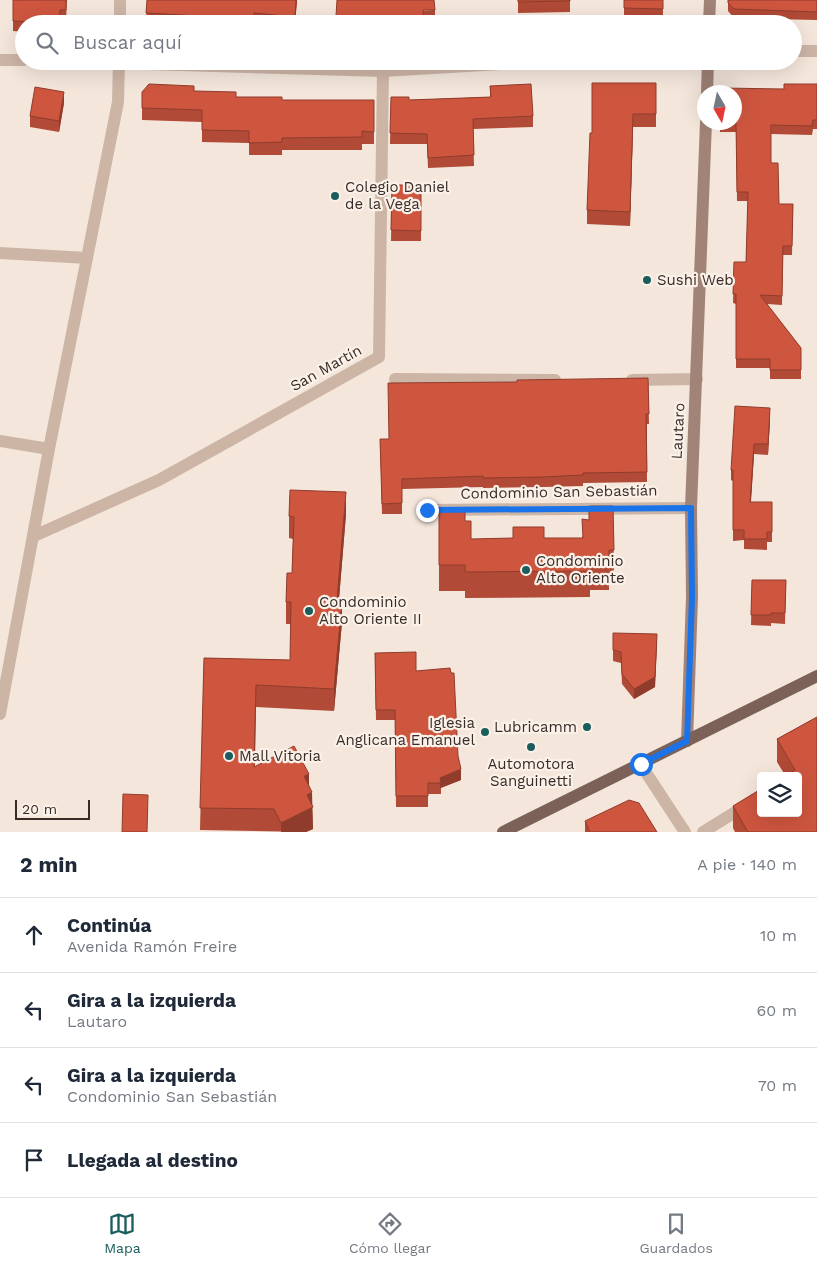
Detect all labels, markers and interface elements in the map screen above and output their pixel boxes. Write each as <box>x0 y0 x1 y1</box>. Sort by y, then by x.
search box <box>15 15 802 70</box>
icon: search <box>33 29 61 57</box>
text: Buscar aquí <box>73 31 182 54</box>
north arrow <box>697 85 742 130</box>
place label: Colegio Daniel de la Vega <box>345 178 450 213</box>
marker: Colegio Daniel de la Vega <box>329 190 341 202</box>
place label: Sushi Web <box>657 271 734 289</box>
marker: Sushi Web <box>641 274 653 286</box>
street label: San Martín <box>287 341 365 395</box>
street label: Lautaro <box>668 402 688 460</box>
street label: Condominio San Sebastián <box>460 481 658 503</box>
route end <box>416 499 439 522</box>
place label: Condominio Alto Oriente <box>536 552 625 587</box>
marker: Condominio Alto Oriente <box>520 564 532 576</box>
place label: Condominio Alto Oriente II <box>319 593 422 628</box>
marker: Condominio Alto Oriente II <box>303 605 315 617</box>
place label: Iglesia Anglicana Emanuel <box>336 714 476 749</box>
place label: Lubricamm <box>494 718 577 736</box>
marker: Lubricamm <box>581 721 593 733</box>
marker: Iglesia Anglicana Emanuel <box>479 726 491 738</box>
marker: Automotora Sanguinetti <box>525 741 537 753</box>
place label: Mall Vitoria <box>239 747 322 765</box>
marker: Mall Vitoria <box>223 750 235 762</box>
route start <box>630 753 653 776</box>
place label: Automotora Sanguinetti <box>487 755 575 790</box>
map controls <box>757 772 802 817</box>
button: layers <box>757 772 802 817</box>
scale bar <box>15 797 90 820</box>
text: 20 m <box>22 801 57 817</box>
text: 2 min <box>20 852 77 877</box>
text: A pie · 140 m <box>697 855 797 874</box>
text: Continúa <box>67 914 151 937</box>
icon: ahead <box>20 921 48 949</box>
text: 10 m <box>760 926 797 945</box>
text: Avenida Ramón Freire <box>67 937 237 956</box>
text: Gira a la izquierda <box>67 989 236 1012</box>
icon: left <box>20 996 48 1024</box>
text: 60 m <box>757 1001 797 1020</box>
text: Lautaro <box>67 1012 127 1031</box>
text: Gira a la izquierda <box>67 1064 236 1087</box>
icon: left <box>20 1071 48 1099</box>
text: 70 m <box>758 1076 797 1095</box>
text: Condominio San Sebastián <box>67 1087 277 1106</box>
icon: arrive <box>20 1146 48 1174</box>
text: Llegada al destino <box>67 1149 238 1172</box>
tab: Mapa <box>104 1210 141 1256</box>
tab: Cómo llegar <box>349 1210 431 1256</box>
tab: Guardados <box>639 1210 713 1256</box>

